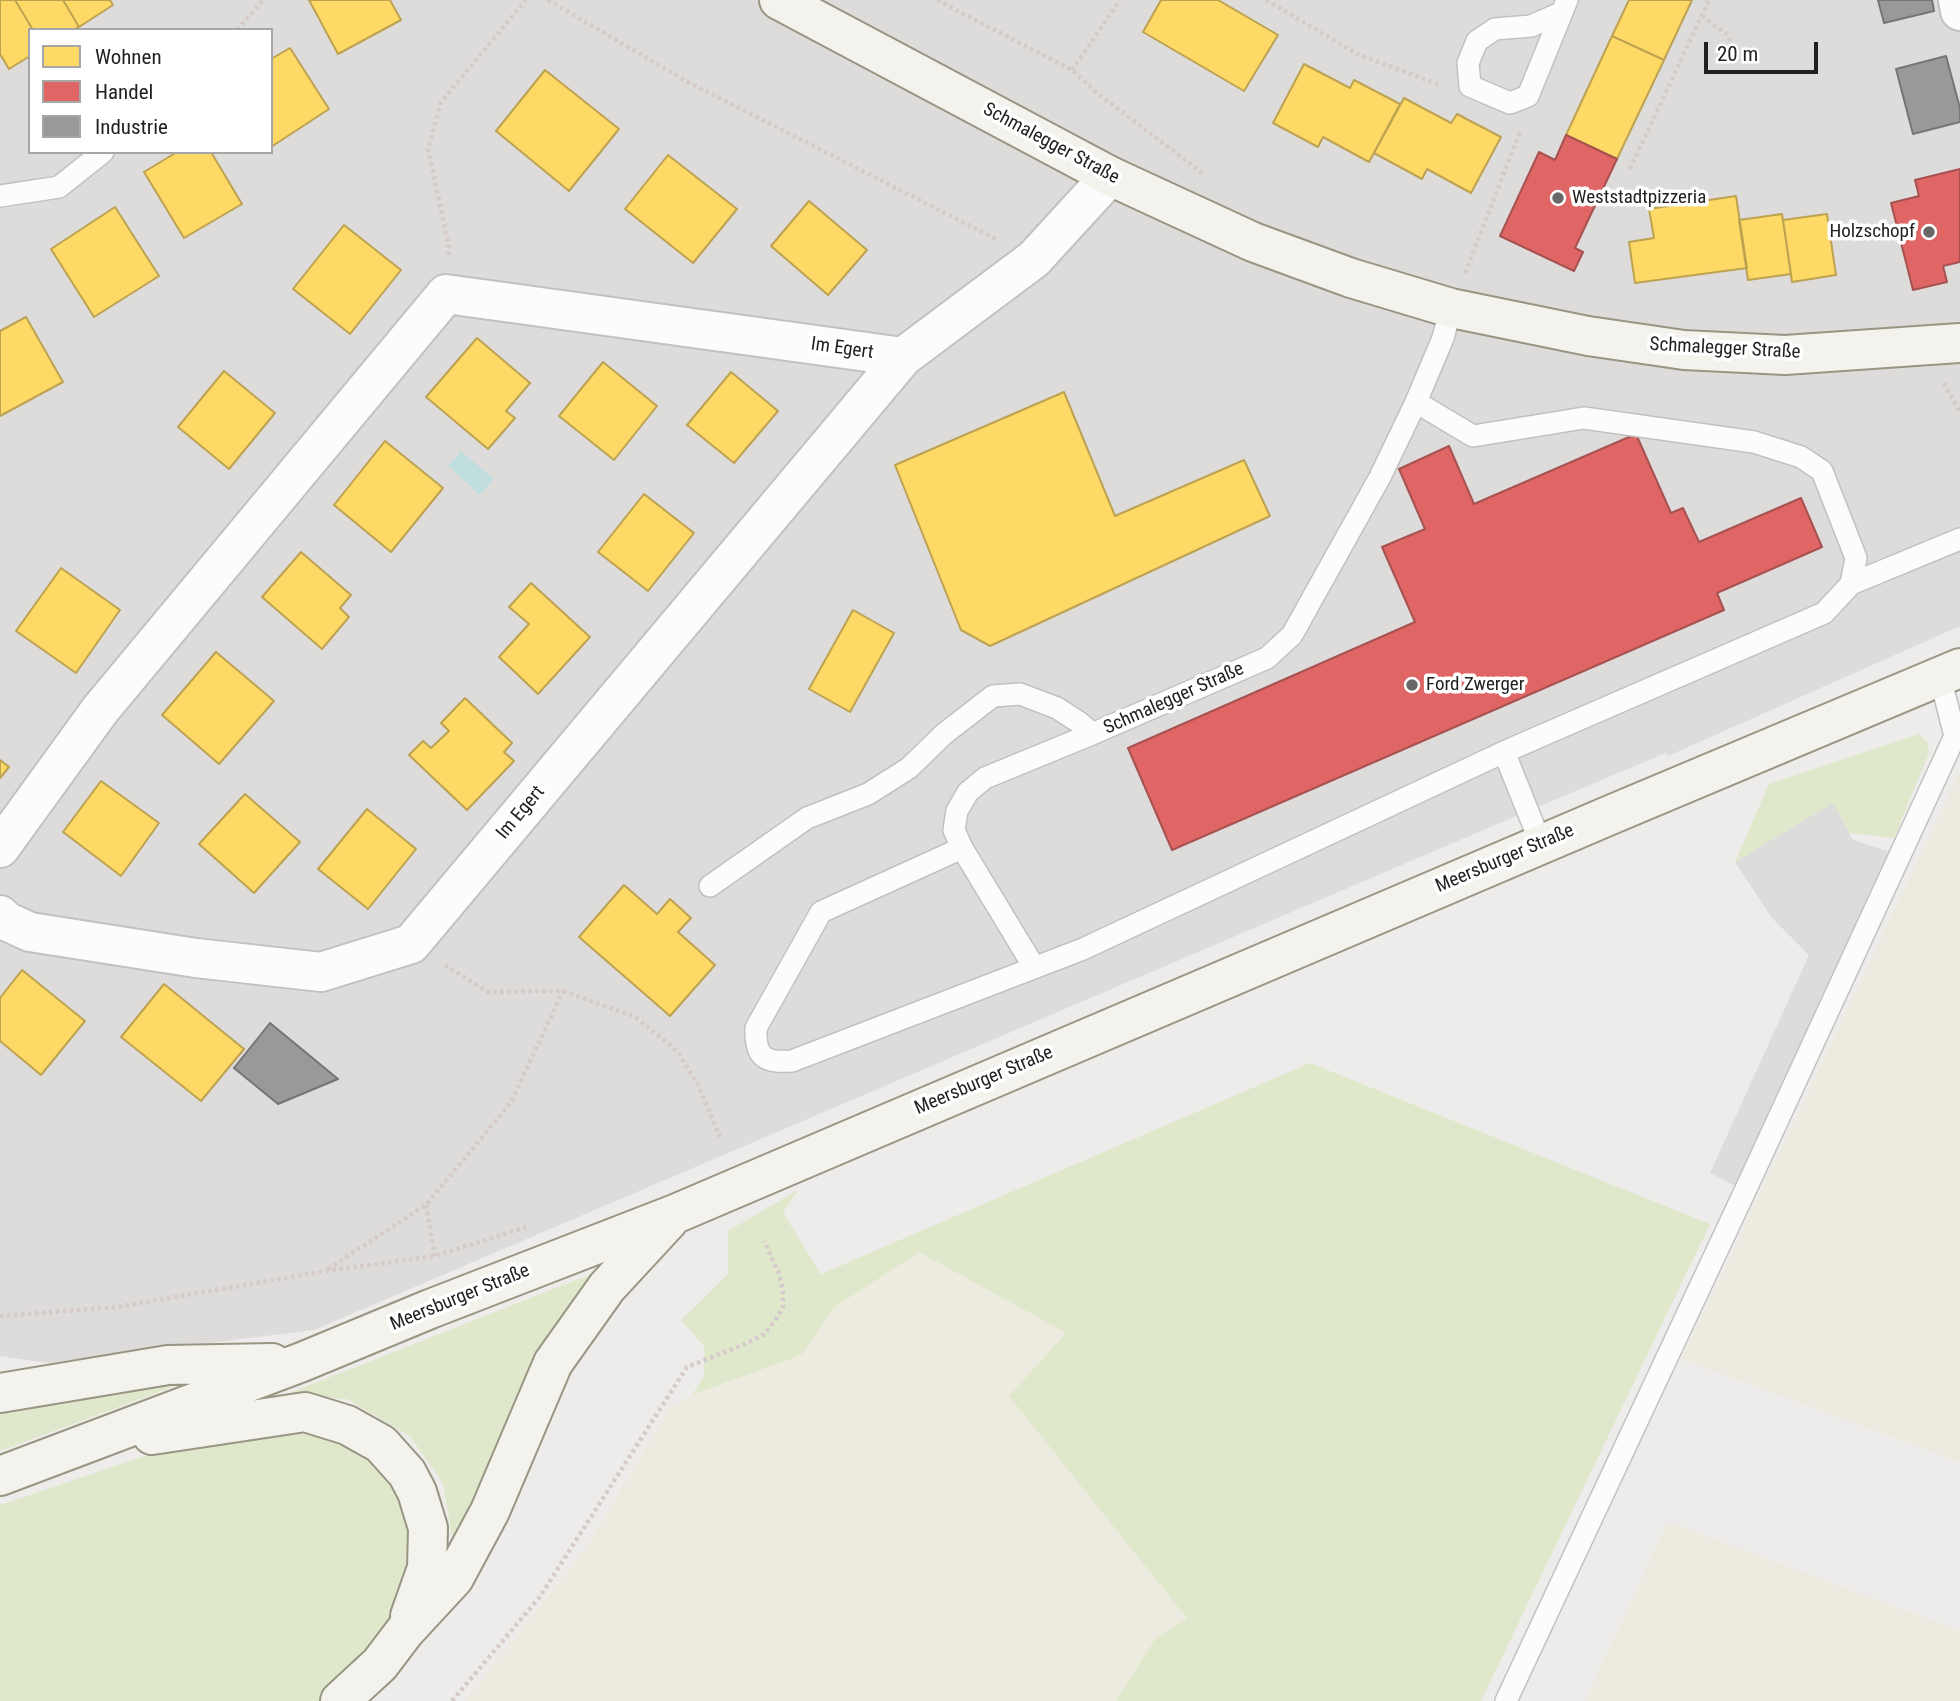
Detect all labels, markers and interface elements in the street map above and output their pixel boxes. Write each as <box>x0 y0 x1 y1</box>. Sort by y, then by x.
legend <box>28 28 273 154</box>
scale bar <box>1708 28 1822 72</box>
text: 20 m <box>1717 42 1758 66</box>
text: Wohnen <box>95 45 162 69</box>
text: Handel <box>95 80 153 104</box>
street label: Schmalegger Straße <box>979 98 1123 190</box>
text: Industrie <box>95 115 168 139</box>
place label: Weststadtpizzeria <box>1572 187 1706 209</box>
marker: Weststadtpizzeria <box>1550 190 1566 206</box>
place label: Holzschopf <box>1829 221 1915 243</box>
marker: Holzschopf <box>1921 224 1937 240</box>
street label: Im Egert <box>809 333 875 365</box>
street label: Schmalegger Straße <box>1649 334 1801 364</box>
street label: Schmalegger Straße <box>1100 658 1248 740</box>
place label: Ford Zwerger <box>1426 674 1524 696</box>
marker: Ford Zwerger <box>1404 677 1420 693</box>
street label: Im Egert <box>492 782 550 844</box>
street label: Meersburger Straße <box>1432 820 1578 898</box>
street label: Meersburger Straße <box>911 1042 1057 1120</box>
street label: Meersburger Straße <box>387 1260 533 1336</box>

